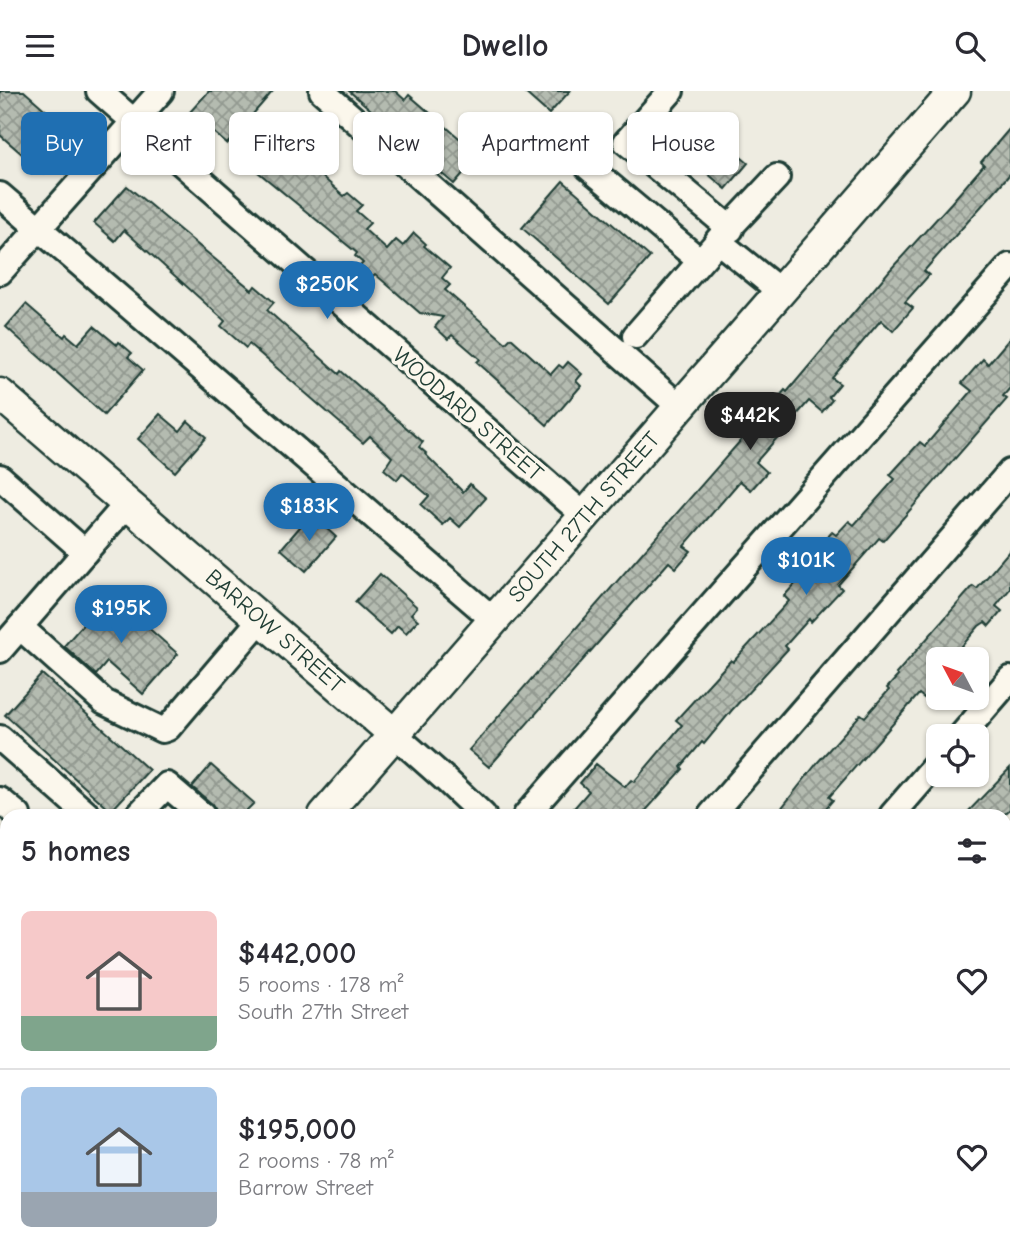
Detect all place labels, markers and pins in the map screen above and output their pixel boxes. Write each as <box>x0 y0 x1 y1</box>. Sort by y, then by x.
pin: $250K <box>278 261 376 321</box>
pin: $442K <box>701 393 799 452</box>
pin: $183K <box>260 483 358 543</box>
pin: $101K <box>757 538 855 597</box>
pin: $195K <box>72 585 170 645</box>

